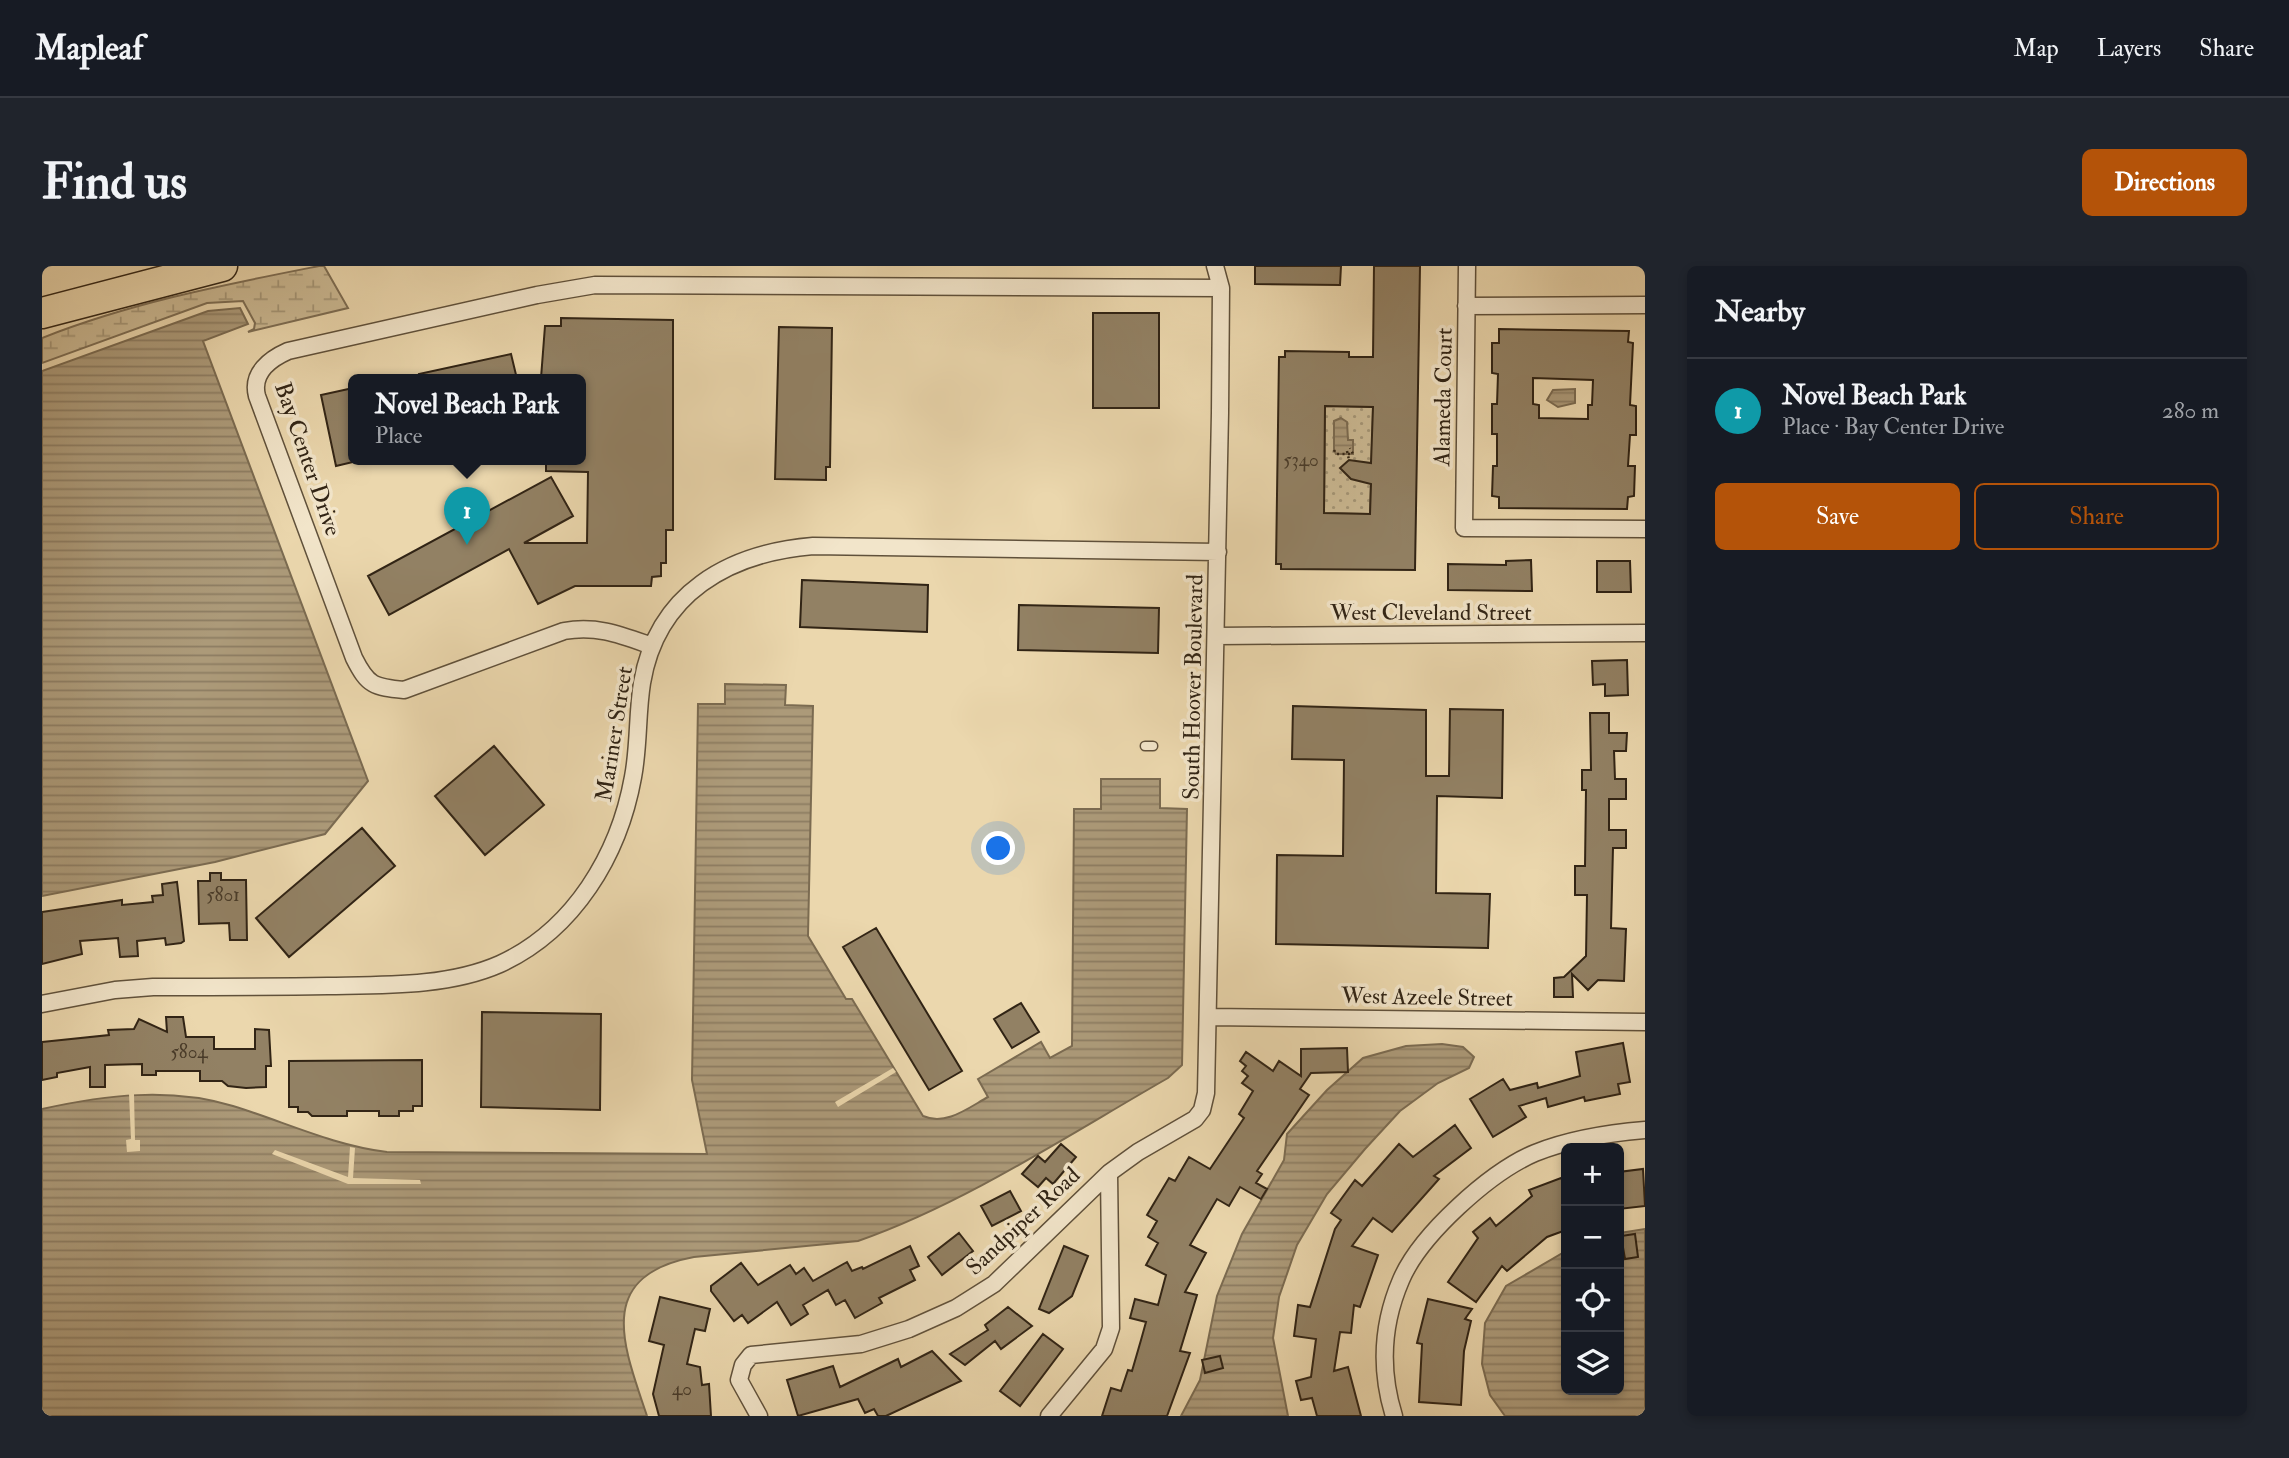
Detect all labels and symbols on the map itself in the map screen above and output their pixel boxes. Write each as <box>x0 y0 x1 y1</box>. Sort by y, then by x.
street label: Alameda Court <box>1427 327 1459 468</box>
street label: Bay Center Drive <box>268 378 348 540</box>
house number: 5340 <box>1283 448 1319 472</box>
pin: 1 <box>444 487 490 545</box>
street label: South Hoover Boulevard <box>1177 574 1209 800</box>
street label: West Cleveland Street <box>1329 598 1532 627</box>
street label: Mariner Street <box>589 664 639 804</box>
your location <box>981 831 1015 865</box>
house number: 5801 <box>206 883 240 907</box>
street label: West Azeele Street <box>1340 981 1513 1013</box>
house number: 5804 <box>170 1040 208 1064</box>
street label: Sandpiper Road <box>960 1161 1087 1282</box>
house number: 40 <box>672 1377 692 1401</box>

